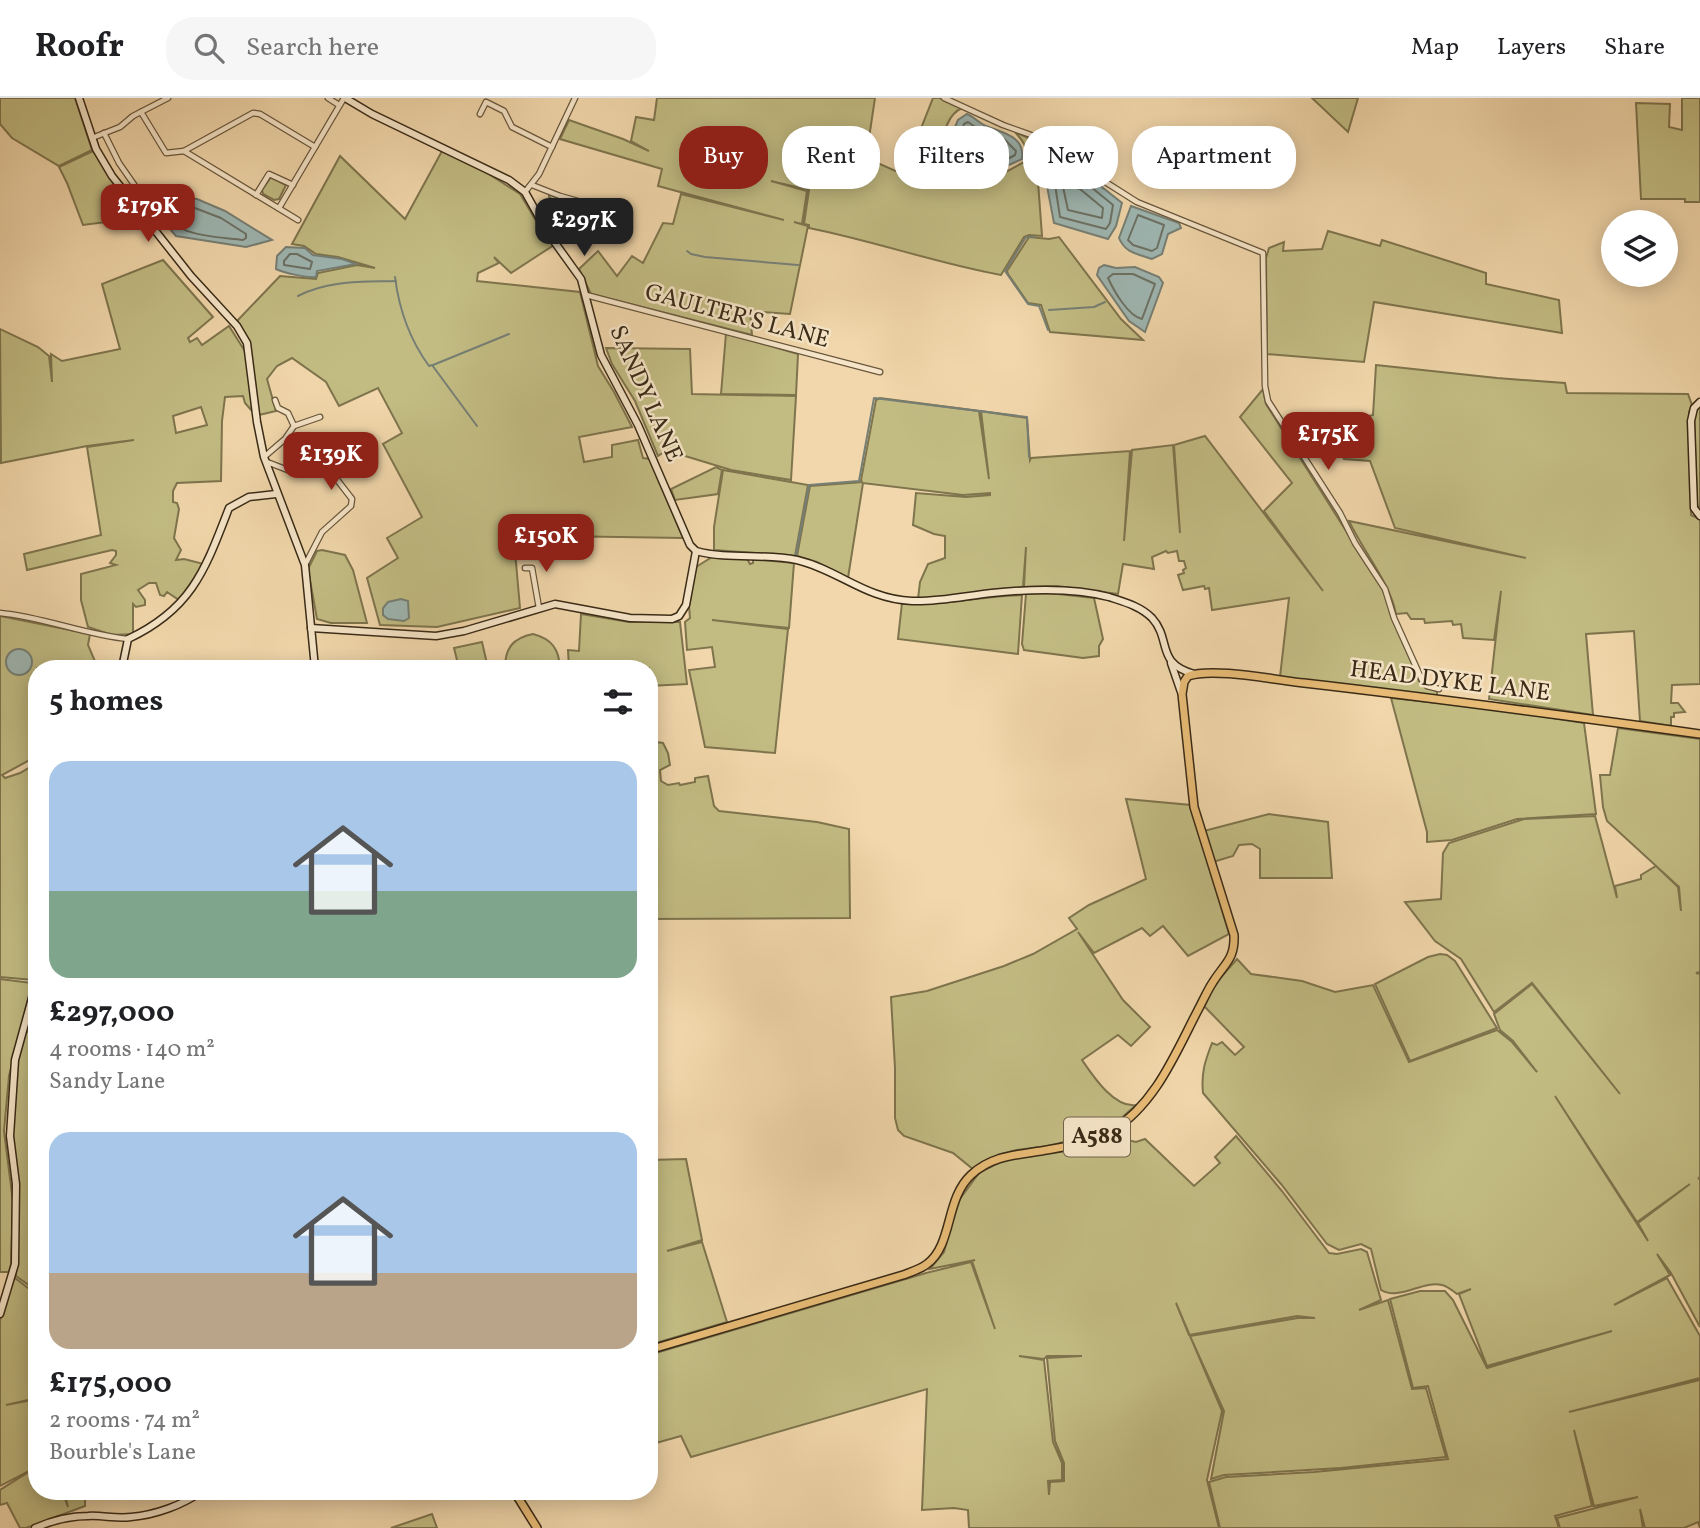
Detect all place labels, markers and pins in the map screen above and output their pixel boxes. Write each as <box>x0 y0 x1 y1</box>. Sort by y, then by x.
pin: £179K <box>99 184 197 244</box>
pin: £297K <box>535 198 633 258</box>
pin: £175K <box>1279 412 1377 472</box>
pin: £139K <box>282 432 380 492</box>
pin: £150K <box>497 514 595 574</box>

